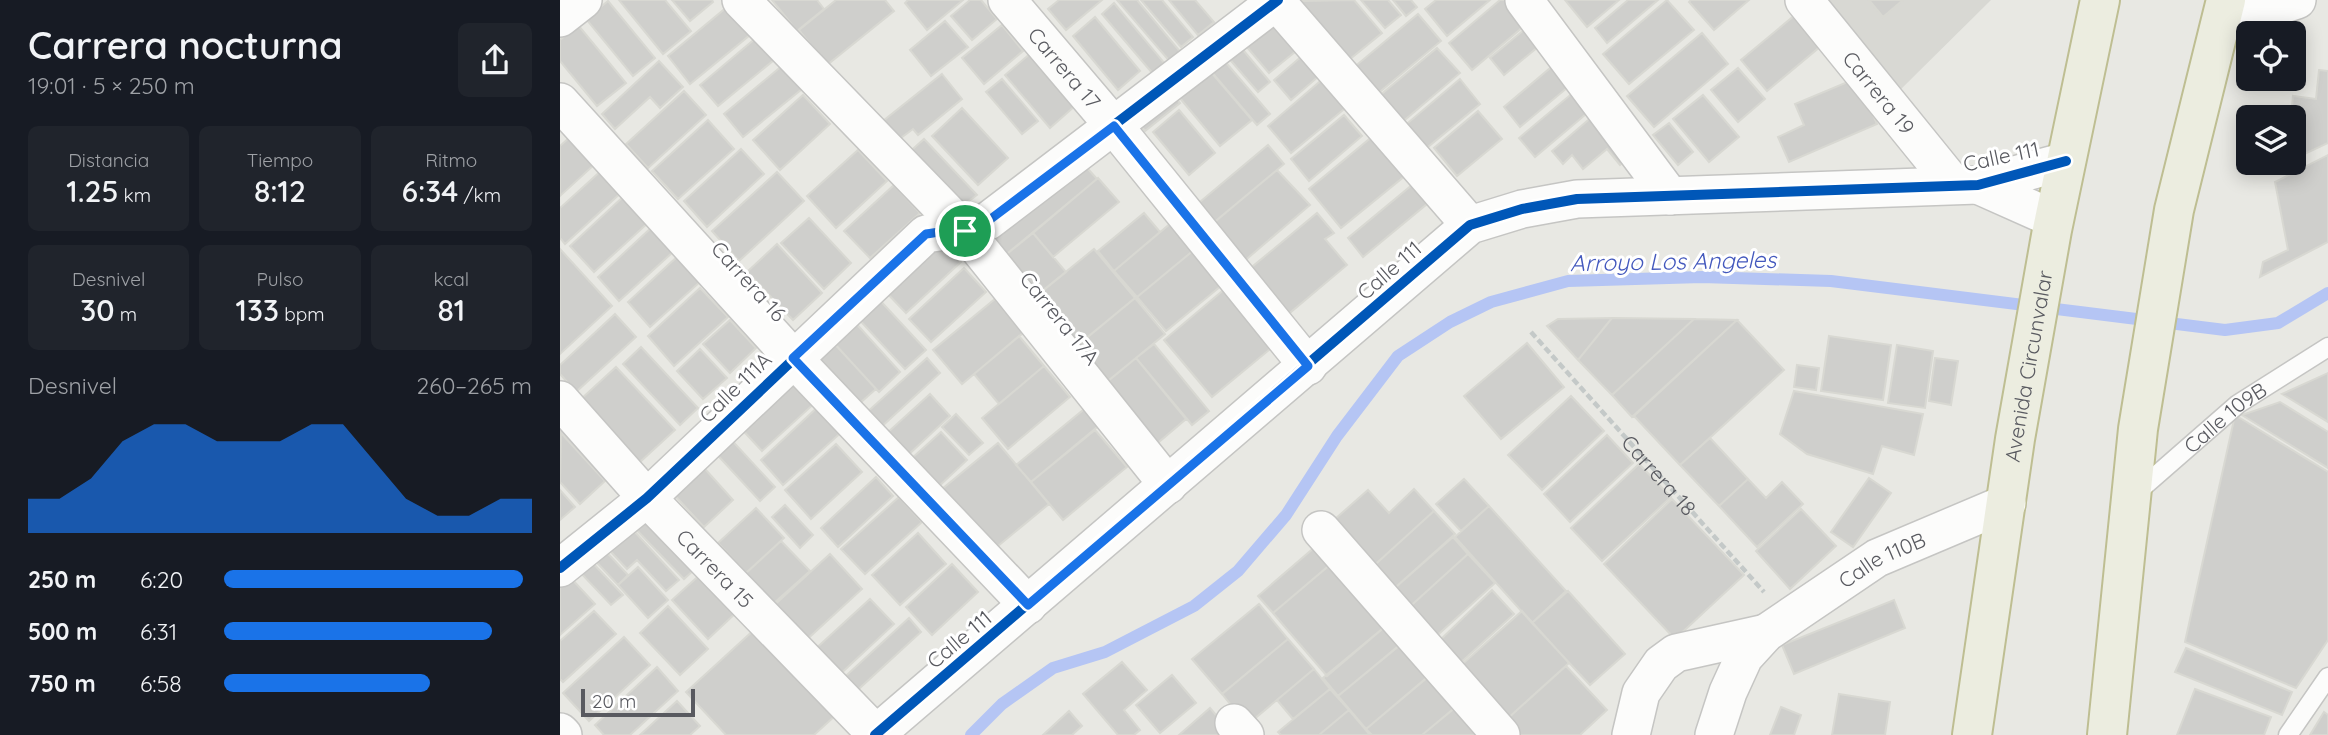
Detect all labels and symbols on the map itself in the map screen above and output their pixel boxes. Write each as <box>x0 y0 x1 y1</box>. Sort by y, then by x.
street label: Carrera 17 <box>1023 22 1107 114</box>
street label: Carrera 19 <box>1837 45 1920 139</box>
street label: Calle 111 <box>1961 135 2041 177</box>
pin <box>935 201 995 261</box>
street label: Carrera 16 <box>706 235 792 327</box>
street label: Calle 111 <box>1351 235 1427 305</box>
water label: Arroyo Los Angeles <box>1570 245 1779 277</box>
street label: Carrera 17A <box>1015 266 1105 370</box>
street label: Avenida Circunvalar <box>1999 268 2058 464</box>
street label: Calle 111A <box>693 346 777 428</box>
street label: Calle 109B <box>2178 376 2271 458</box>
street label: Carrera 18 <box>1616 429 1702 521</box>
street label: Carrera 15 <box>671 524 759 613</box>
street label: Calle 110B <box>1833 526 1929 593</box>
street label: Calle 111 <box>921 604 997 674</box>
scale bar <box>581 686 695 718</box>

